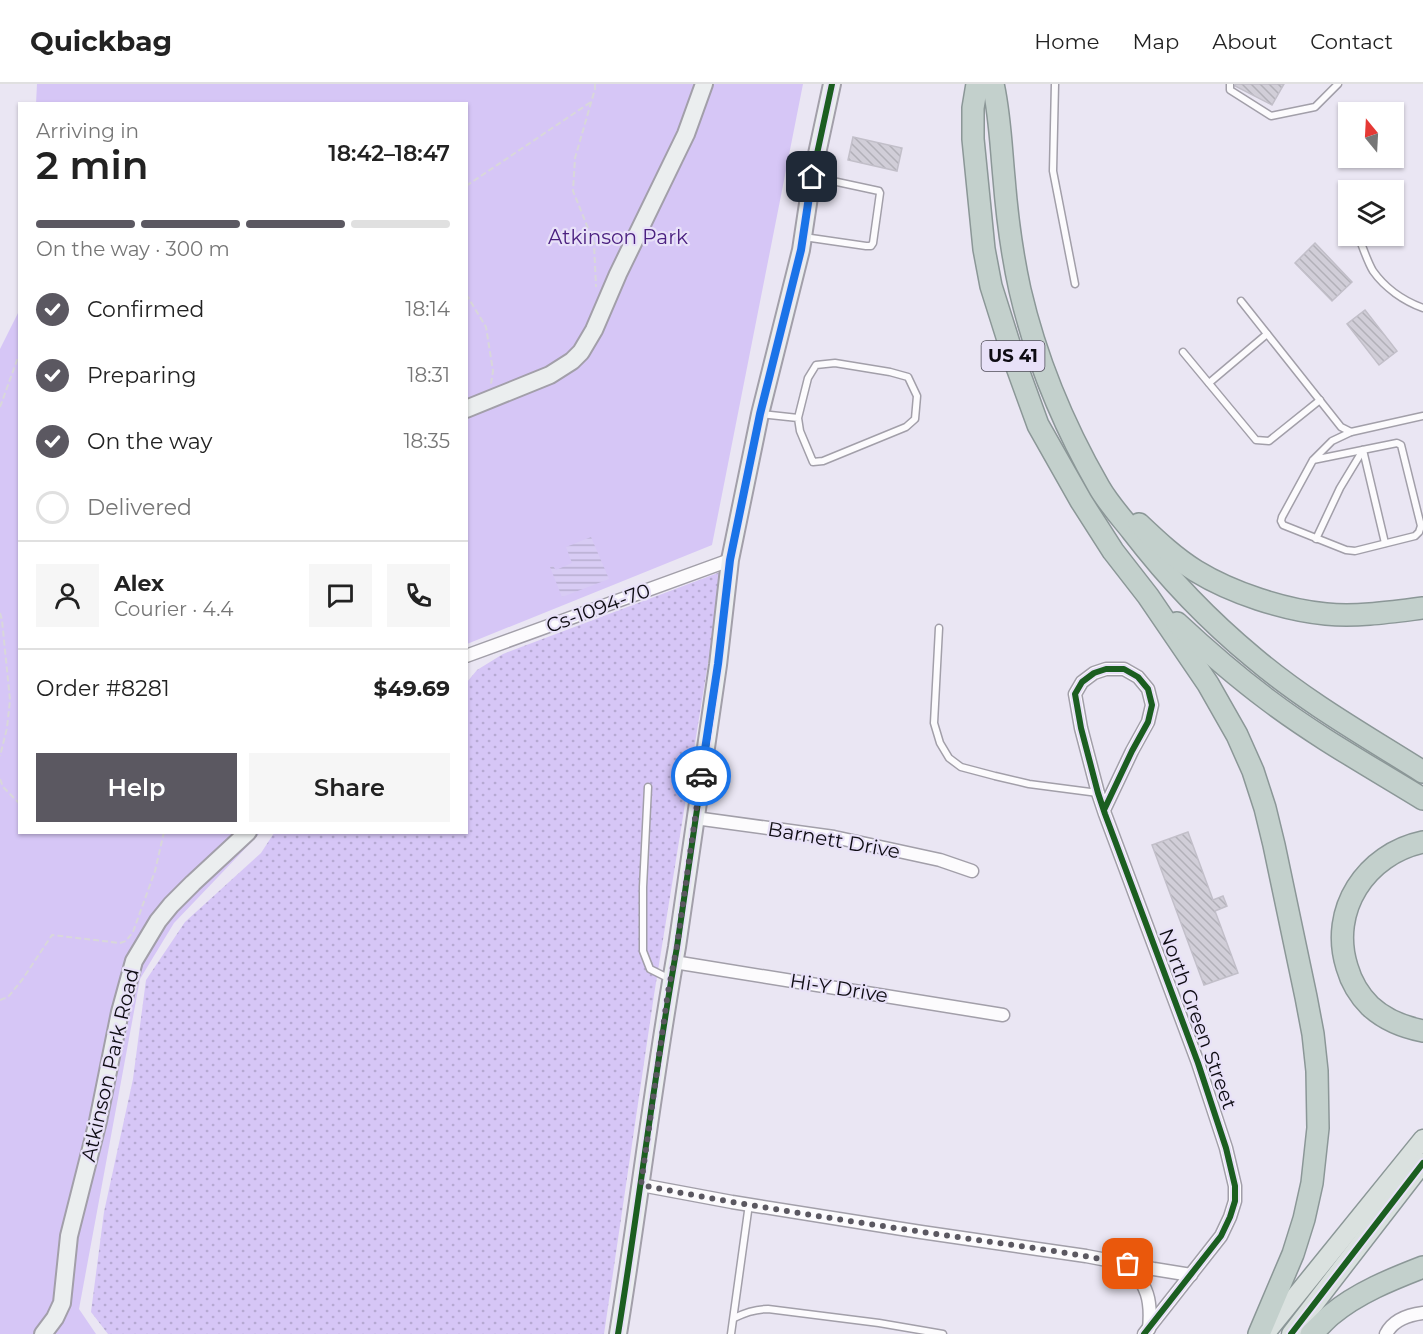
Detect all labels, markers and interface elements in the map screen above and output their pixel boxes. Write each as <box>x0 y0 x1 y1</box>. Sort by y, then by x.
text: Quickbag <box>30 24 172 58</box>
text: Home <box>1034 29 1099 54</box>
text: Map <box>1132 29 1179 54</box>
text: About <box>1212 29 1277 54</box>
text: Contact <box>1310 29 1393 54</box>
north arrow <box>1338 102 1404 168</box>
map controls <box>1338 102 1404 246</box>
text: Arriving in <box>36 119 139 143</box>
text: 18:42–18:47 <box>328 140 450 167</box>
text: 2 min <box>36 141 149 189</box>
pin <box>786 151 837 202</box>
icon: home <box>795 160 828 193</box>
button: layers <box>1338 180 1404 246</box>
park label: Atkinson Park <box>548 225 688 249</box>
text: On the way · 300 m <box>36 237 230 261</box>
icon: check <box>36 293 69 326</box>
text: Confirmed <box>87 296 204 323</box>
text: 18:14 <box>405 297 450 321</box>
road number: US 41 <box>982 341 1044 371</box>
icon: check <box>36 359 69 392</box>
text: Preparing <box>87 362 196 389</box>
text: 18:31 <box>407 363 450 387</box>
icon: check <box>36 425 69 458</box>
text: On the way <box>87 428 212 455</box>
text: 18:35 <box>403 429 450 453</box>
text: Delivered <box>87 494 192 521</box>
button: person <box>36 564 99 627</box>
button: chat <box>309 564 372 627</box>
button: phone <box>387 564 450 627</box>
text: Alex <box>114 570 164 597</box>
street label: Cs-1094-70 <box>543 578 653 638</box>
text: Courier · 4.4 <box>114 597 233 621</box>
text: Order #8281 <box>36 675 170 702</box>
text: $49.69 <box>373 675 450 702</box>
courier <box>671 746 731 806</box>
button: Help <box>36 753 237 822</box>
button: Share <box>249 753 450 822</box>
icon: car <box>685 760 718 793</box>
street label: Barnett Drive <box>766 817 902 863</box>
street label: North Green Street <box>1154 925 1242 1113</box>
street label: Atkinson Park Road <box>76 966 144 1164</box>
street label: Hi-Y Drive <box>788 968 890 1008</box>
pin <box>1102 1238 1153 1289</box>
icon: bag <box>1111 1247 1144 1280</box>

